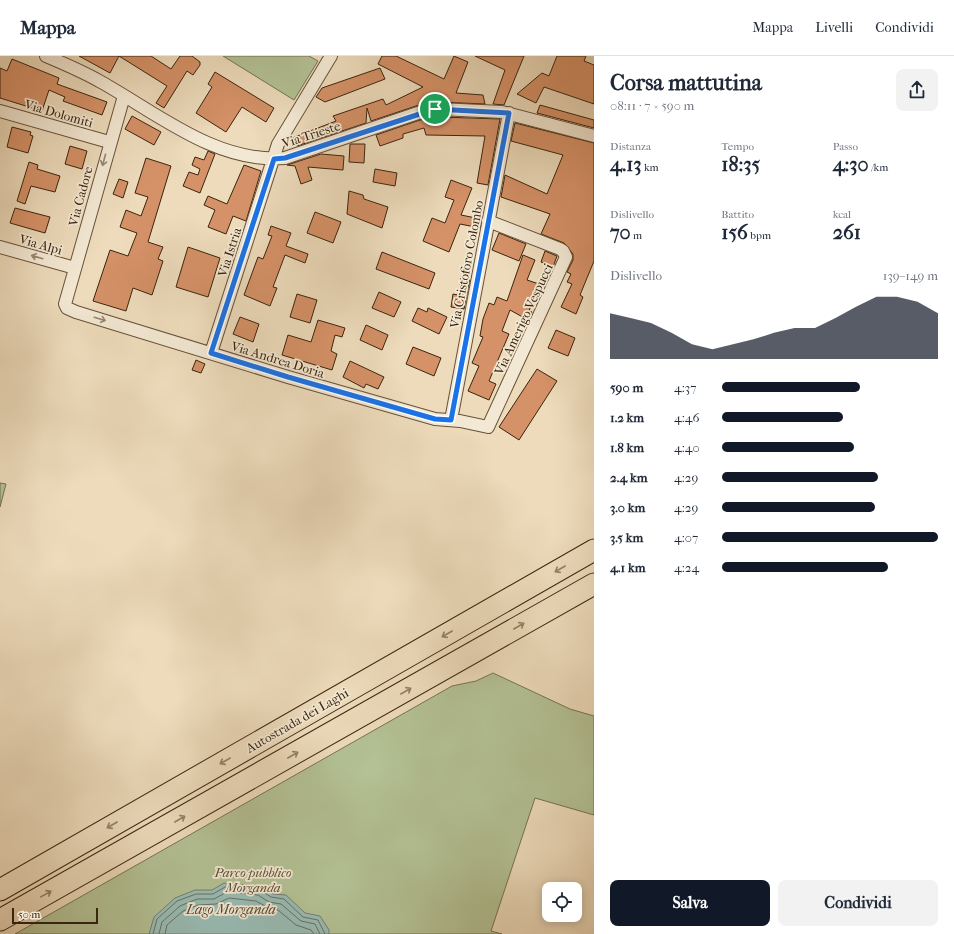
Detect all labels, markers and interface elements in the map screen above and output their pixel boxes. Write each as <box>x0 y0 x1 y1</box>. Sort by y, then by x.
text: Mappa <box>20 17 76 39</box>
text: Mappa <box>752 19 793 36</box>
text: Livelli <box>815 19 853 36</box>
text: Condividi <box>875 19 934 36</box>
button: share <box>896 69 938 111</box>
text: Corsa mattutina <box>610 70 762 96</box>
pin <box>418 92 452 126</box>
street label: Via Dolomiti <box>22 96 95 130</box>
icon: arrive <box>424 98 446 120</box>
text: 08:11 · 7 × 590 m <box>610 98 694 113</box>
street label: Via Trieste <box>279 118 343 151</box>
text: Distanza <box>610 140 651 153</box>
text: Tempo <box>721 140 754 153</box>
text: Passo <box>833 140 858 153</box>
one-way arrow <box>100 153 108 166</box>
text: 4.13 <box>610 153 642 176</box>
text: 18:35 <box>721 153 760 176</box>
text: 4:30 <box>833 153 869 176</box>
text: km <box>642 161 659 174</box>
text: /km <box>869 161 888 174</box>
street label: Via Cadore <box>65 164 96 229</box>
street label: Via Cristoforo Colombo <box>447 199 486 330</box>
text: Dislivello <box>610 208 654 221</box>
text: Battito <box>721 208 754 221</box>
text: kcal <box>833 208 851 221</box>
text: 70 <box>610 221 631 244</box>
text: 156 <box>721 221 748 244</box>
text: 261 <box>833 221 861 244</box>
street label: Via Istria <box>214 225 245 280</box>
text: m <box>631 229 642 242</box>
text: bpm <box>748 229 771 242</box>
street label: Via Alpi <box>17 231 64 258</box>
one-way arrow <box>31 253 44 260</box>
street label: Via Amerigo Vespucci <box>491 261 556 378</box>
text: Dislivello <box>610 268 662 283</box>
text: 139–149 m <box>883 268 938 283</box>
one-way arrow <box>93 316 106 323</box>
street label: Via Andrea Doria <box>229 338 327 381</box>
text: 590 m <box>610 380 643 395</box>
text: 4:37 <box>674 380 696 395</box>
text: 1.2 km <box>610 410 644 425</box>
text: 4:46 <box>674 410 700 425</box>
text: 1.8 km <box>610 440 644 455</box>
text: 4:40 <box>674 440 700 455</box>
text: 2.4 km <box>610 470 647 485</box>
text: 4:29 <box>674 470 698 485</box>
text: 3.0 km <box>610 500 645 515</box>
text: 4:29 <box>674 500 698 515</box>
text: 3.5 km <box>610 530 643 545</box>
text: 4:07 <box>674 530 698 545</box>
text: 4.1 km <box>610 560 645 575</box>
text: 4:24 <box>674 560 699 575</box>
one-way arrow <box>554 566 566 574</box>
one-way arrow <box>513 622 525 630</box>
one-way arrow <box>441 630 453 638</box>
street label: Autostrada dei Laghi <box>242 685 351 756</box>
one-way arrow <box>400 686 412 694</box>
one-way arrow <box>287 750 299 758</box>
one-way arrow <box>219 757 231 765</box>
one-way arrow <box>174 814 186 822</box>
one-way arrow <box>106 822 118 830</box>
park label: Parco pubblico Morganda <box>213 865 292 895</box>
button: Salva <box>610 880 770 926</box>
button: Condividi <box>778 880 938 926</box>
map controls <box>542 882 582 922</box>
button: locate <box>542 882 582 922</box>
one-way arrow <box>40 890 52 898</box>
water label: Lago Morganda <box>185 901 276 918</box>
scale bar <box>12 906 98 925</box>
text: 50 m <box>18 908 40 921</box>

